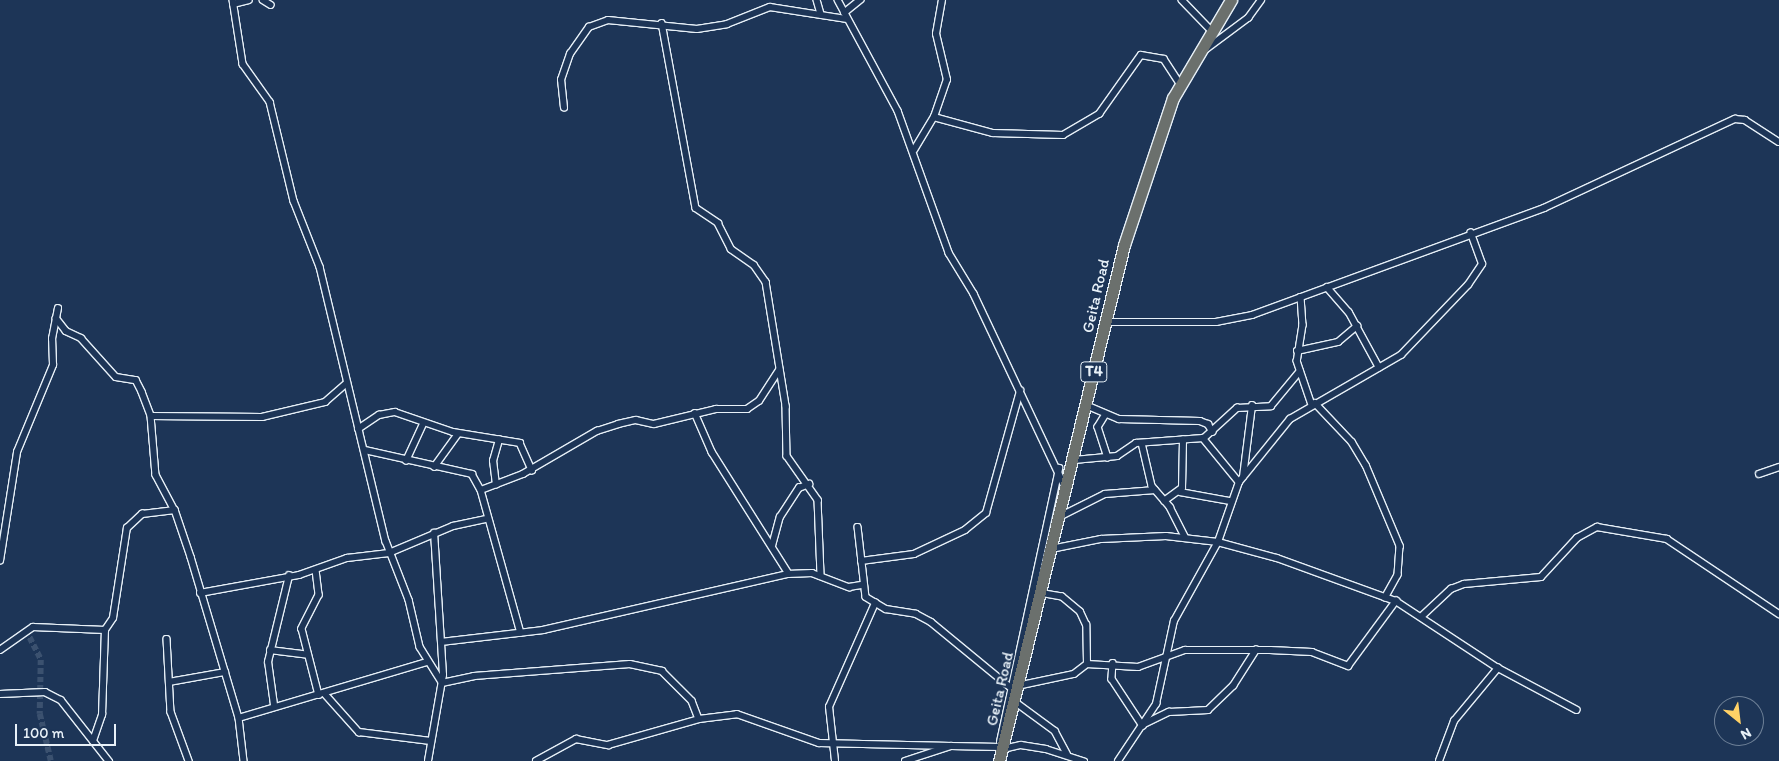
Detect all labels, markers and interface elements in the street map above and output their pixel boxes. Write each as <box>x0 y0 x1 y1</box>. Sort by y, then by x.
street label: Geita Road <box>1078 257 1114 335</box>
road number: T4 <box>1080 360 1108 384</box>
street label: Geita Road <box>982 650 1018 728</box>
north arrow <box>1714 696 1764 746</box>
scale bar <box>18 714 119 746</box>
text: 100 m <box>23 724 64 742</box>
text: N <box>1738 724 1754 743</box>

